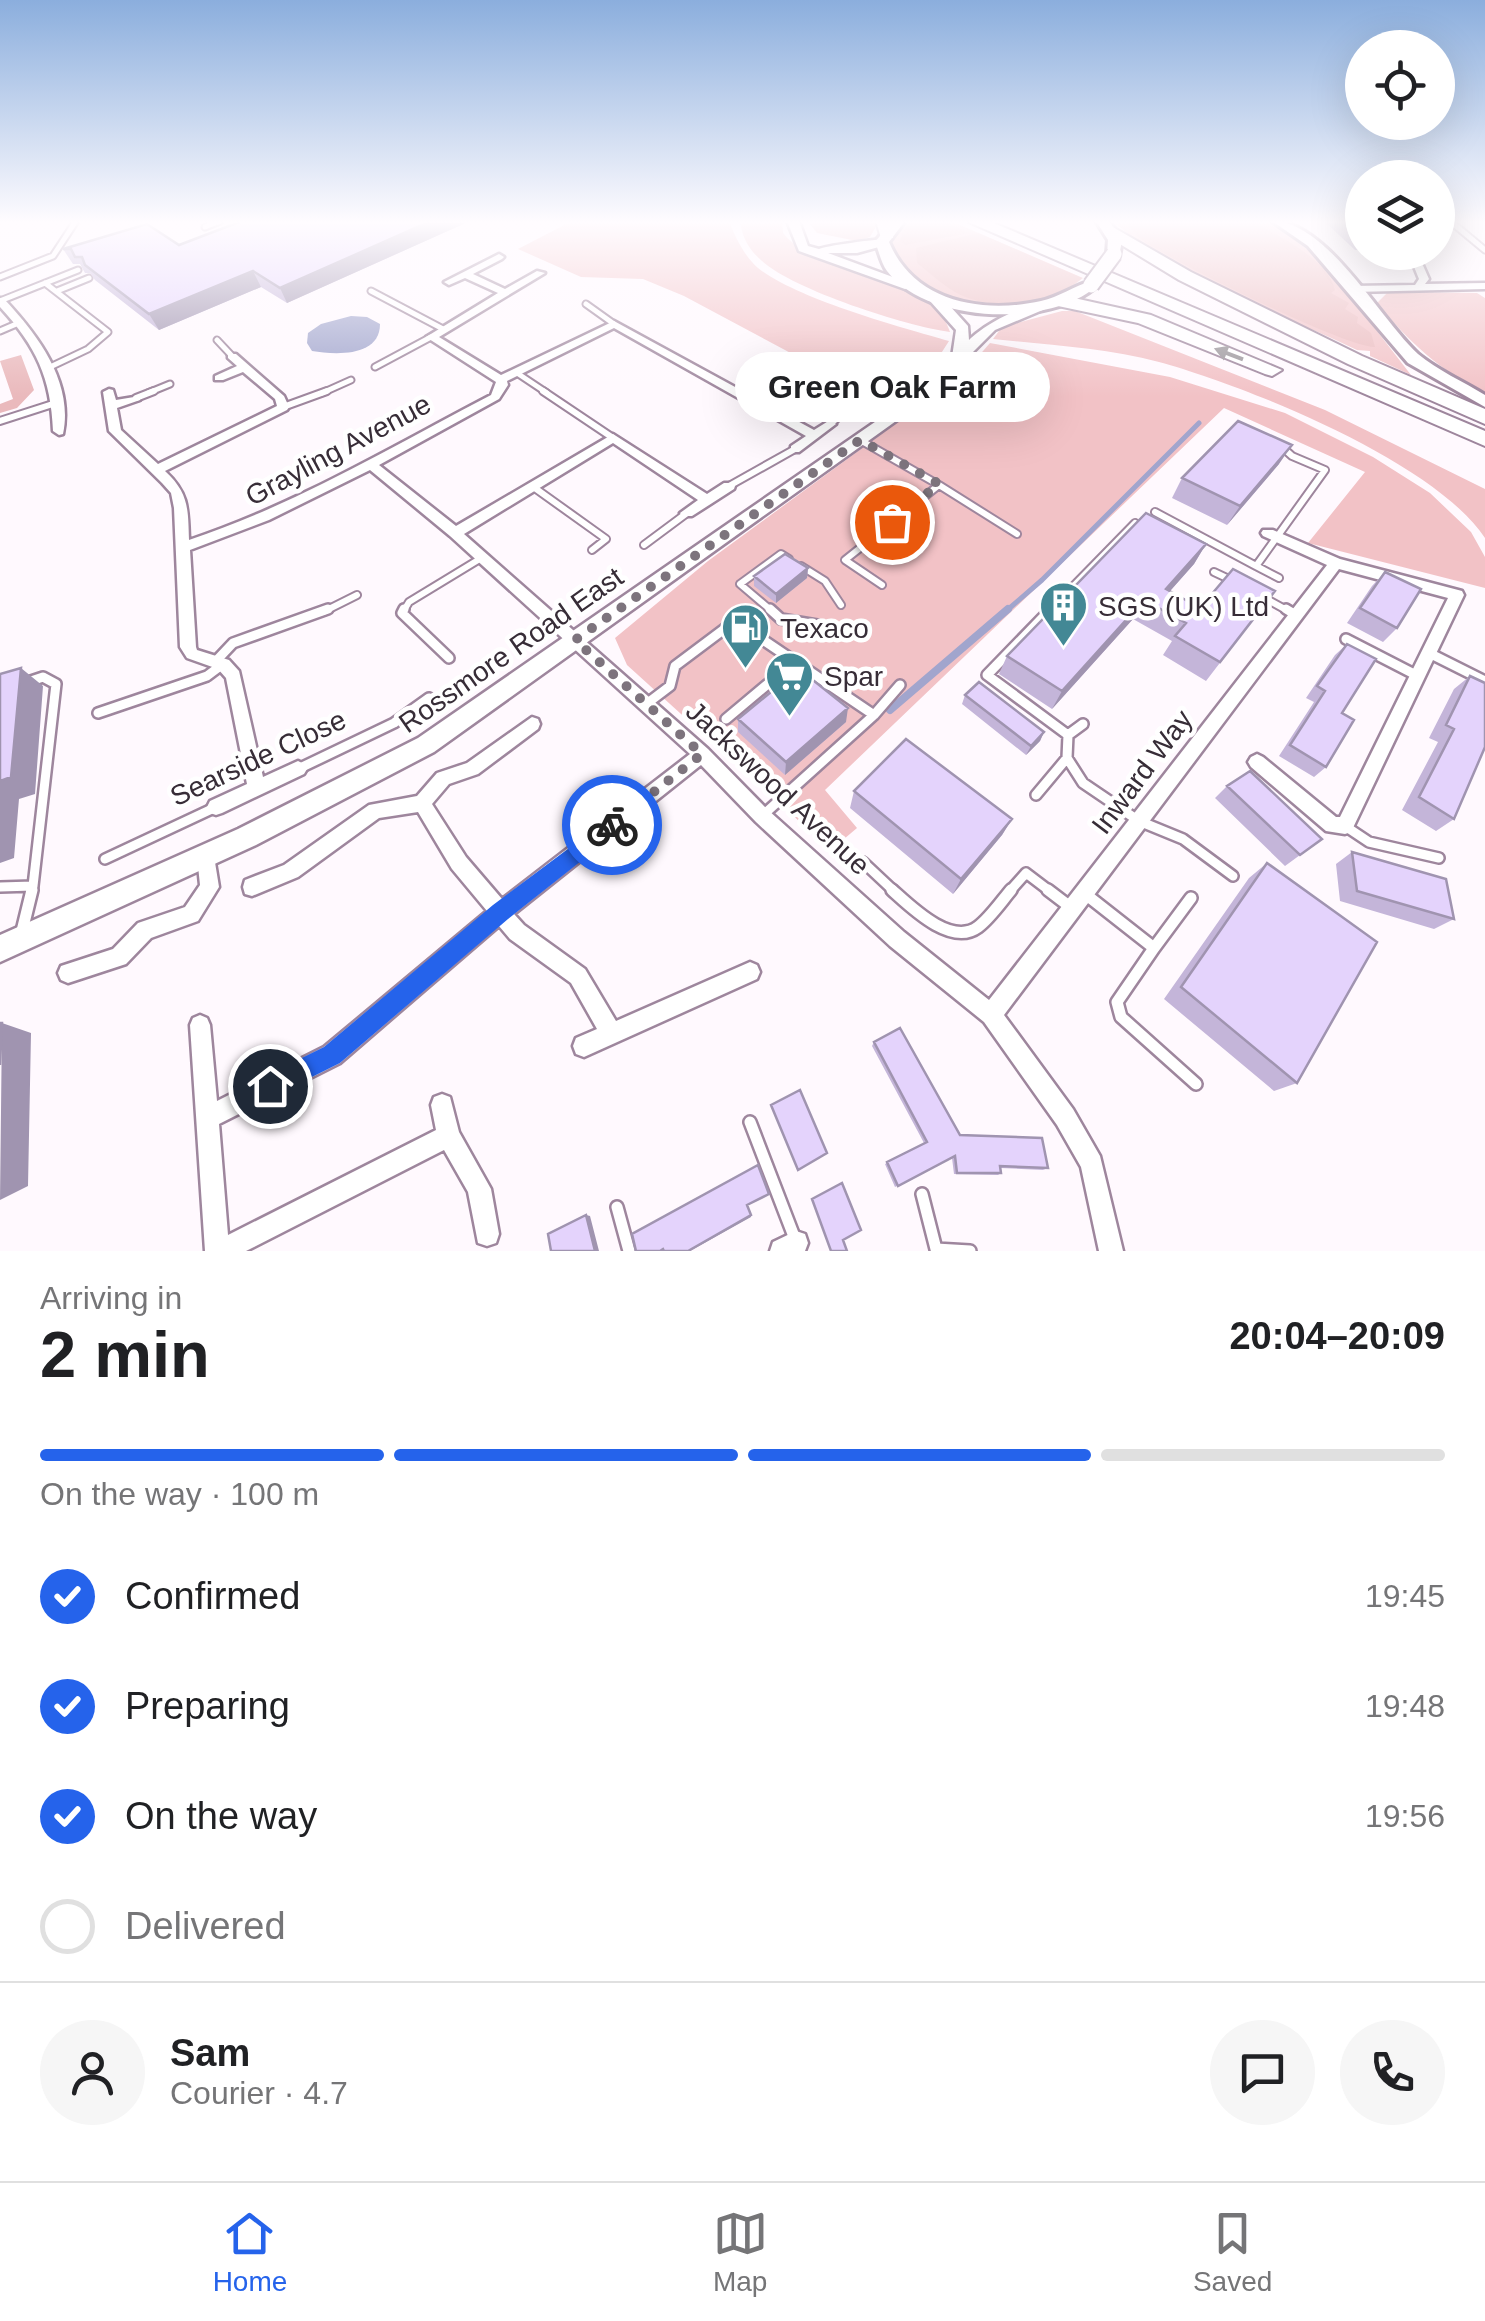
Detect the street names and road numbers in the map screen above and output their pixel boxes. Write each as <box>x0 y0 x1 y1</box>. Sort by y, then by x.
street label: Grayling Avenue <box>240 388 436 512</box>
street label: Rossmore Road East <box>393 561 629 739</box>
street label: Jackswood Avenue <box>680 695 876 881</box>
street label: Searside Close <box>165 704 351 812</box>
street label: Inward Way <box>1085 704 1199 840</box>

